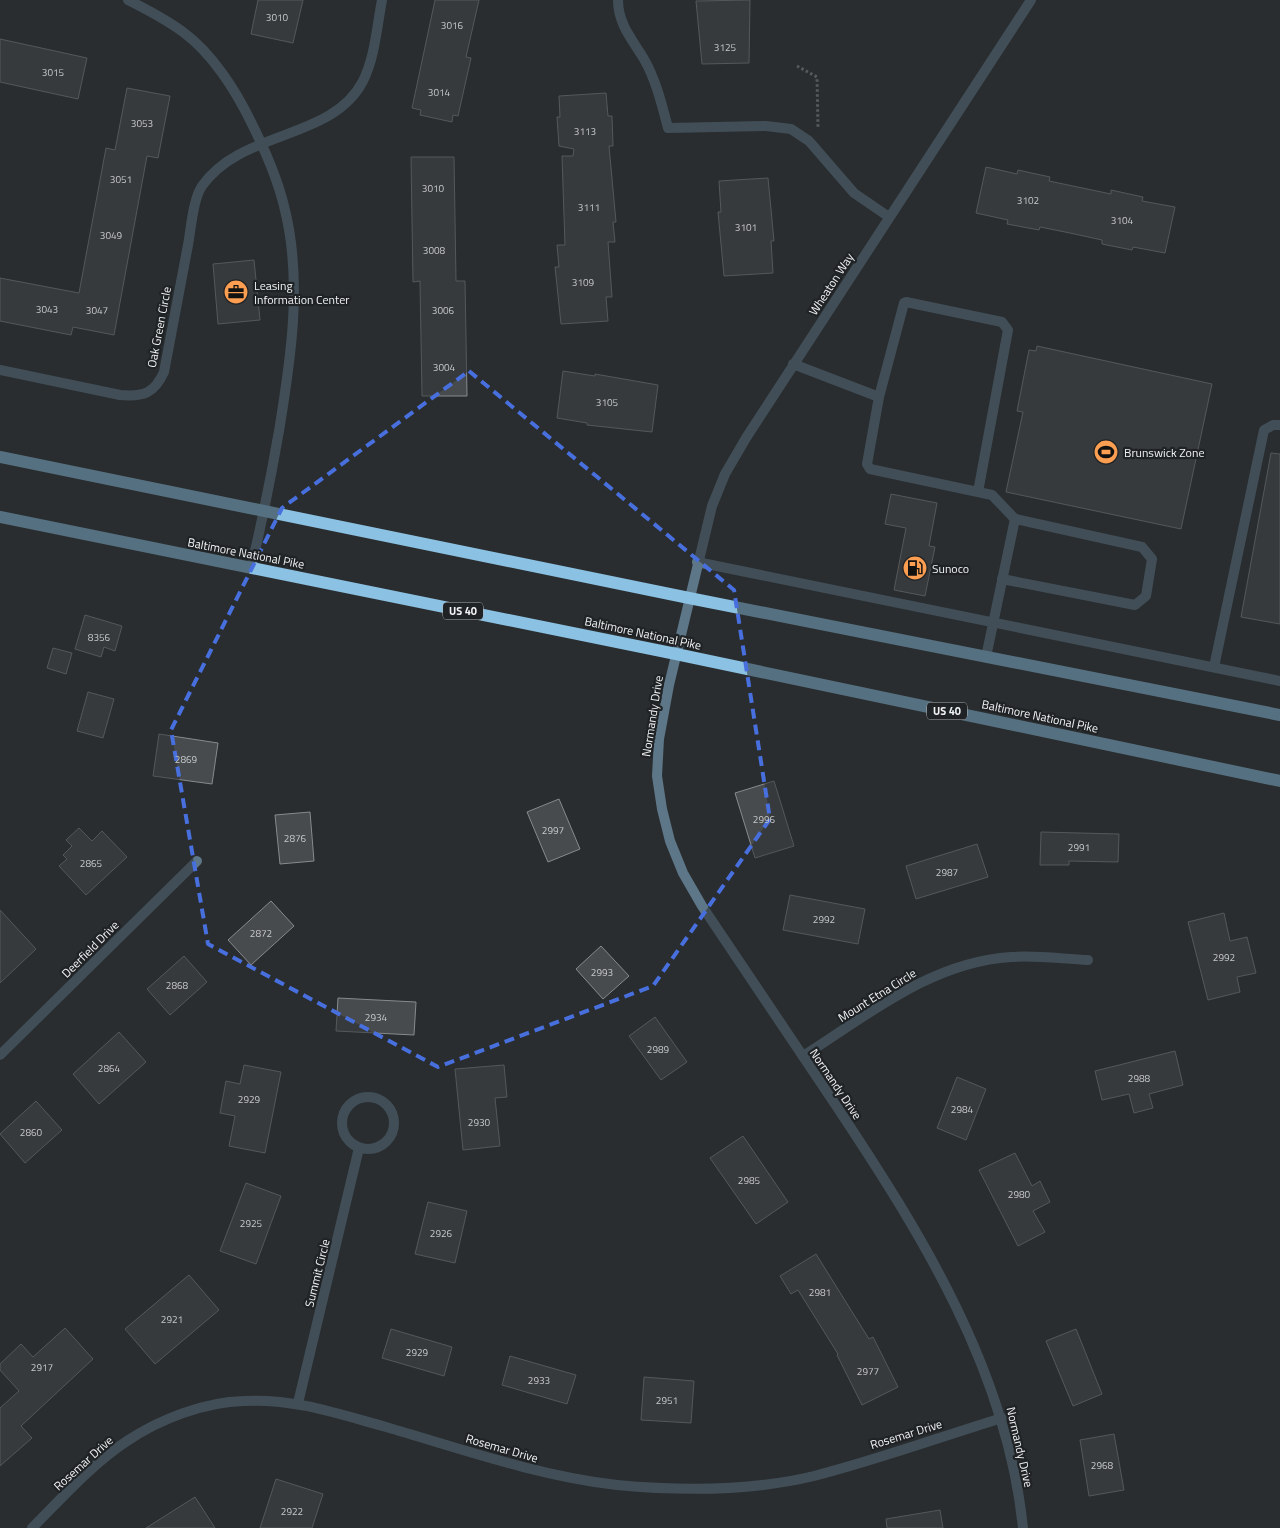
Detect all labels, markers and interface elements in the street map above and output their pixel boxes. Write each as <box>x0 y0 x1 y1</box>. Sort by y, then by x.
house number: 3010 <box>266 10 289 25</box>
house number: 3016 <box>441 18 464 33</box>
house number: 3125 <box>714 40 737 55</box>
house number: 3015 <box>42 65 65 80</box>
house number: 3014 <box>428 85 451 100</box>
house number: 3053 <box>131 116 153 131</box>
house number: 3113 <box>574 124 596 139</box>
house number: 3051 <box>110 172 132 187</box>
house number: 3010 <box>422 181 445 196</box>
house number: 3102 <box>1017 193 1039 208</box>
house number: 3111 <box>578 200 600 215</box>
house number: 3104 <box>1111 213 1134 228</box>
house number: 3101 <box>735 220 757 235</box>
house number: 3049 <box>100 228 123 243</box>
house number: 3008 <box>423 243 446 258</box>
street label: Wheaton Way <box>804 249 858 319</box>
house number: 3109 <box>572 275 595 290</box>
place label: Leasing Information Center <box>254 276 349 309</box>
office icon: Leasing Information Center <box>223 279 249 305</box>
street label: Oak Green Circle <box>142 285 176 369</box>
house number: 3043 <box>36 302 58 317</box>
house number: 3047 <box>86 303 108 318</box>
house number: 3006 <box>432 303 455 318</box>
house number: 3004 <box>433 360 456 375</box>
house number: 3105 <box>596 395 619 410</box>
sports icon: Brunswick Zone <box>1093 439 1119 465</box>
place label: Brunswick Zone <box>1124 443 1204 462</box>
street label: Baltimore National Pike <box>186 532 306 574</box>
fuel station icon: Sunoco <box>902 555 928 581</box>
place label: Sunoco <box>932 559 969 578</box>
road number: US 40 <box>443 602 483 620</box>
street label: Baltimore National Pike <box>583 611 703 655</box>
house number: 8356 <box>88 630 111 645</box>
street label: Normandy Drive <box>636 674 668 758</box>
street label: Baltimore National Pike <box>980 694 1100 738</box>
road number: US 40 <box>927 702 967 719</box>
house number: 2869 <box>175 752 198 767</box>
house number: 2996 <box>753 812 776 827</box>
house number: 2997 <box>542 823 564 838</box>
house number: 2876 <box>284 831 307 846</box>
house number: 2991 <box>1068 840 1090 855</box>
house number: 2865 <box>80 856 103 871</box>
house number: 2987 <box>936 865 958 880</box>
house number: 2992 <box>813 912 835 927</box>
street label: Deerfield Drive <box>57 916 123 982</box>
house number: 2872 <box>250 926 272 941</box>
house number: 2992 <box>1213 950 1235 965</box>
street label: Mount Etna Circle <box>834 963 920 1027</box>
house number: 2993 <box>591 965 613 980</box>
house number: 2868 <box>166 978 189 993</box>
house number: 2934 <box>365 1010 388 1025</box>
house number: 2989 <box>647 1042 670 1057</box>
street label: Normandy Drive <box>805 1045 867 1123</box>
house number: 2864 <box>98 1061 121 1076</box>
house number: 2988 <box>1128 1071 1151 1086</box>
house number: 2929 <box>238 1092 261 1107</box>
house number: 2984 <box>951 1102 974 1117</box>
house number: 2930 <box>468 1115 491 1130</box>
house number: 2860 <box>20 1125 43 1140</box>
house number: 2985 <box>738 1173 761 1188</box>
house number: 2980 <box>1008 1187 1031 1202</box>
house number: 2925 <box>240 1216 263 1231</box>
house number: 2926 <box>430 1226 453 1241</box>
street label: Summit Circle <box>299 1237 335 1309</box>
house number: 2981 <box>809 1285 831 1300</box>
house number: 2921 <box>161 1312 183 1327</box>
house number: 2929 <box>406 1345 429 1360</box>
house number: 2917 <box>31 1360 53 1375</box>
house number: 2977 <box>857 1364 879 1379</box>
house number: 2933 <box>528 1373 550 1388</box>
house number: 2951 <box>656 1393 678 1408</box>
street label: Normandy Drive <box>1002 1405 1038 1489</box>
street label: Rosemar Drive <box>868 1414 944 1454</box>
street label: Rosemar Drive <box>464 1429 540 1467</box>
street label: Rosemar Drive <box>49 1431 117 1495</box>
house number: 2968 <box>1091 1458 1114 1473</box>
house number: 2922 <box>281 1504 303 1519</box>

